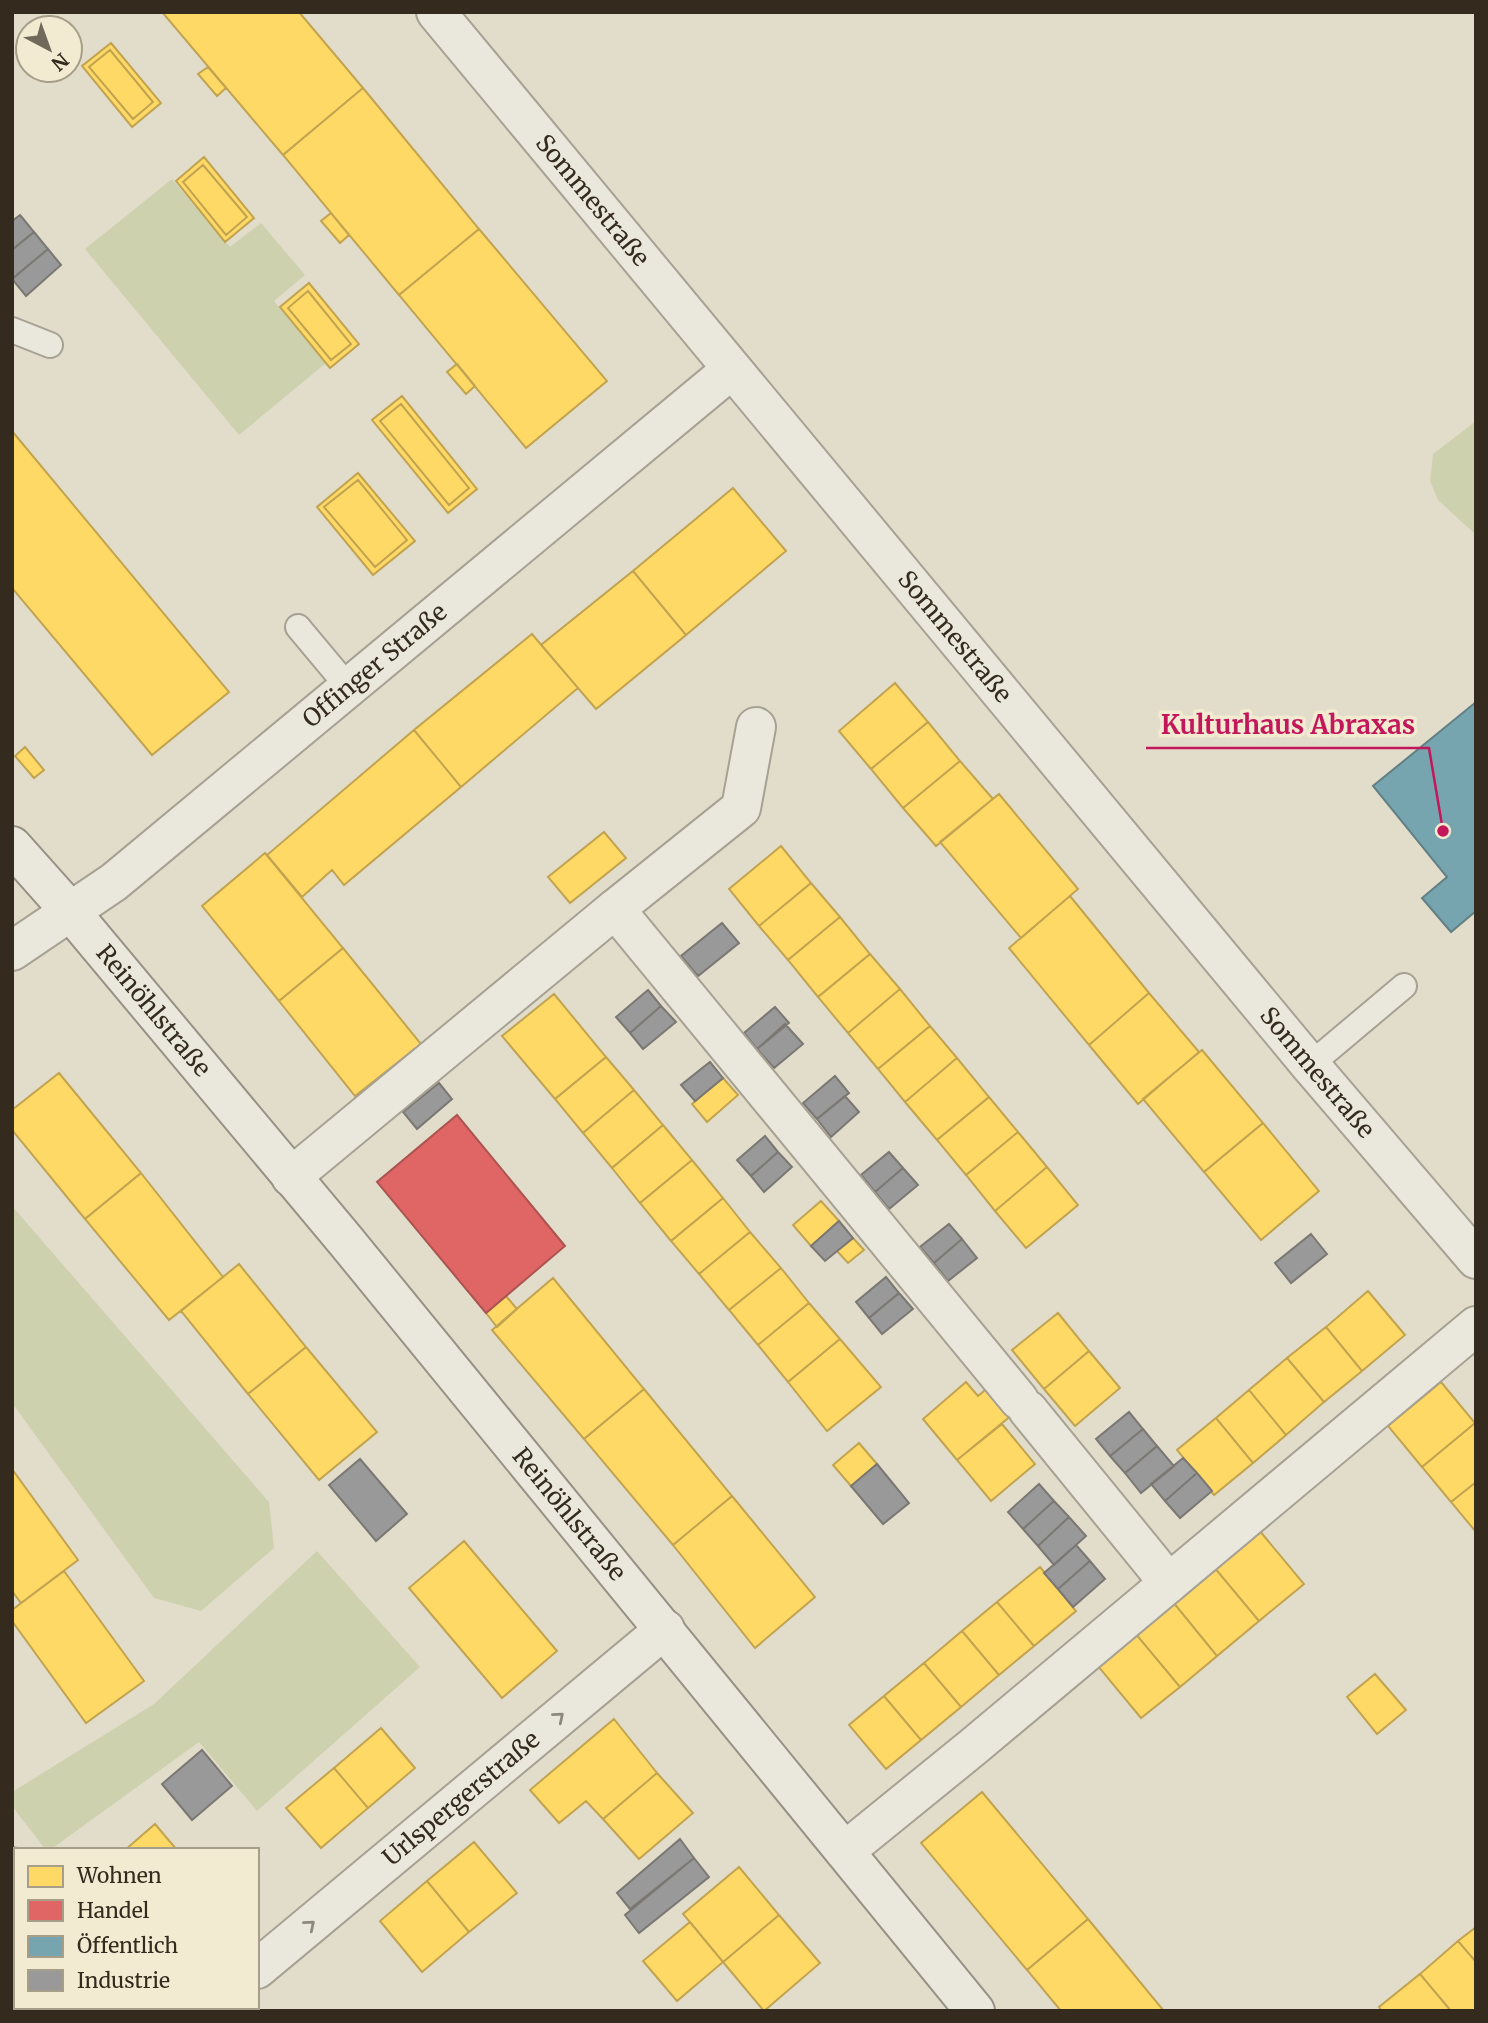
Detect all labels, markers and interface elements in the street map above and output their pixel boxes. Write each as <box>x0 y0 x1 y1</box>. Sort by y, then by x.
north arrow <box>14 14 84 84</box>
text: N <box>47 48 74 76</box>
street label: Sommestraße <box>529 128 657 272</box>
street label: Sommestraße <box>891 564 1019 709</box>
street label: Offinger Straße <box>296 596 453 734</box>
callout: Kulturhaus Abraxas <box>1146 701 1429 748</box>
text: Kulturhaus Abraxas <box>1161 708 1415 741</box>
street label: Reinöhlstraße <box>90 938 218 1083</box>
street label: Sommestraße <box>1253 1001 1382 1144</box>
street label: Reinöhlstraße <box>506 1441 633 1587</box>
one-way arrow <box>551 1713 564 1725</box>
street label: Urlspergerstraße <box>376 1724 546 1873</box>
legend <box>14 1848 259 2009</box>
text: Wohnen <box>76 1862 162 1889</box>
text: Handel <box>77 1897 150 1924</box>
one-way arrow <box>302 1921 314 1934</box>
text: Öffentlich <box>77 1932 178 1959</box>
text: Industrie <box>77 1967 170 1994</box>

